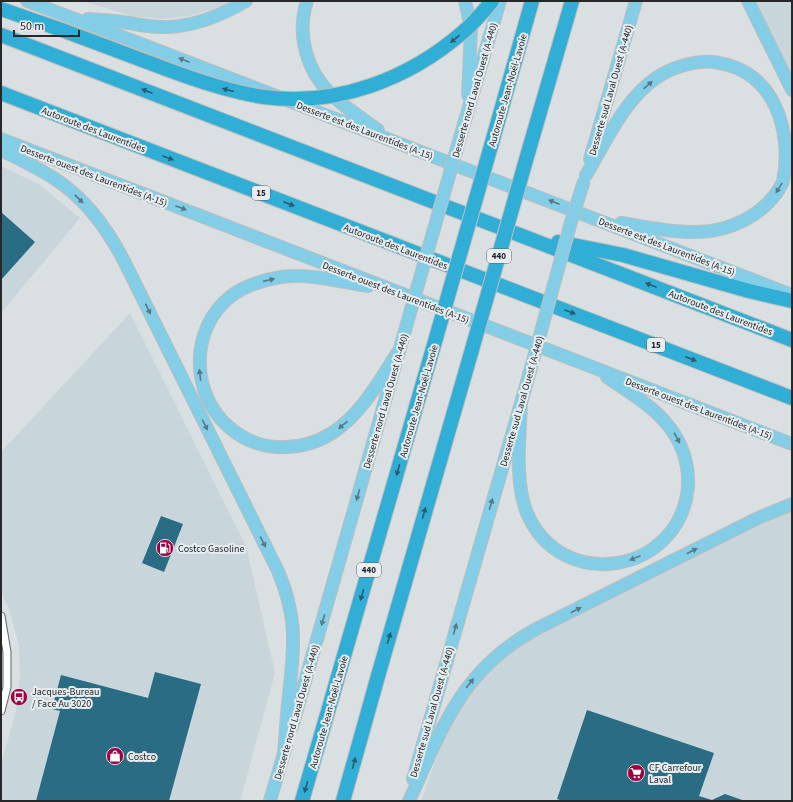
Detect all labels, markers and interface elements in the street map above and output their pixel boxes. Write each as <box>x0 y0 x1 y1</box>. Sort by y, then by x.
scale bar <box>14 12 79 38</box>
text: 50 m <box>20 18 44 35</box>
street label: Desserte nord Laval Ouest (A-440) <box>449 21 501 159</box>
street label: Desserte sud Laval Ouest (A-440) <box>586 23 636 157</box>
street label: Autoroute Jean-Noël-Lavoie <box>485 32 531 148</box>
one-way arrow <box>449 35 460 43</box>
one-way arrow <box>177 56 189 62</box>
one-way arrow <box>643 80 653 89</box>
one-way arrow <box>141 87 153 93</box>
one-way arrow <box>222 87 234 93</box>
street label: Desserte est des Laurentides (A-15) <box>294 98 435 164</box>
street label: Autoroute des Laurentides <box>40 104 148 156</box>
street label: Desserte ouest des Laurentides (A-15) <box>18 141 169 210</box>
one-way arrow <box>162 155 174 161</box>
one-way arrow <box>775 183 783 193</box>
road number: 15 <box>252 186 270 200</box>
one-way arrow <box>74 194 84 204</box>
one-way arrow <box>548 199 560 205</box>
one-way arrow <box>284 202 296 208</box>
one-way arrow <box>175 206 187 212</box>
street label: Desserte est des Laurentides (A-15) <box>596 214 737 280</box>
street label: Autoroute des Laurentides <box>342 221 450 273</box>
road number: 440 <box>487 249 511 263</box>
street label: Desserte ouest des Laurentides (A-15) <box>320 258 471 327</box>
one-way arrow <box>263 276 275 282</box>
one-way arrow <box>645 282 657 288</box>
street label: Autoroute des Laurentides <box>667 287 775 339</box>
one-way arrow <box>144 303 151 314</box>
one-way arrow <box>565 310 577 316</box>
street label: Desserte nord Laval Ouest (A-440) <box>360 332 412 470</box>
street label: Desserte sud Laval Ouest (A-440) <box>497 334 547 468</box>
road number: 15 <box>647 338 665 352</box>
street label: Autoroute Jean-Noël-Lavoie <box>396 343 442 459</box>
one-way arrow <box>686 356 697 362</box>
one-way arrow <box>197 369 204 381</box>
street label: Desserte ouest des Laurentides (A-15) <box>623 374 774 443</box>
one-way arrow <box>202 420 208 431</box>
one-way arrow <box>338 420 348 429</box>
one-way arrow <box>673 433 680 444</box>
one-way arrow <box>395 464 401 476</box>
one-way arrow <box>355 489 361 501</box>
one-way arrow <box>488 498 494 510</box>
one-way arrow <box>422 507 428 519</box>
one-way arrow <box>260 536 266 547</box>
fuel station icon: Costco Gasoline <box>155 538 175 558</box>
place label: Costco Gasoline <box>178 542 244 556</box>
one-way arrow <box>687 548 698 554</box>
one-way arrow <box>629 556 641 562</box>
road number: 440 <box>357 563 381 577</box>
one-way arrow <box>358 588 364 601</box>
one-way arrow <box>570 606 582 613</box>
one-way arrow <box>319 613 325 626</box>
one-way arrow <box>452 623 458 635</box>
one-way arrow <box>386 632 392 644</box>
street label: Desserte nord Laval Ouest (A-440) <box>271 643 323 781</box>
street label: Desserte sud Laval Ouest (A-440) <box>407 645 457 779</box>
street label: Autoroute Jean-Noël-Lavoie <box>306 654 352 770</box>
one-way arrow <box>466 677 475 688</box>
place label: Jacques-Bureau / Face Au 3020 <box>32 685 100 711</box>
bus stop icon: Jacques-Bureau / Face Au 3020 <box>9 687 29 707</box>
shop icon: Costco <box>105 746 125 766</box>
place label: Costco <box>128 750 156 764</box>
one-way arrow <box>351 757 357 769</box>
place label: CF Carrefour Laval <box>649 761 702 787</box>
supermarket icon: CF Carrefour Laval <box>626 763 646 783</box>
one-way arrow <box>303 781 309 793</box>

